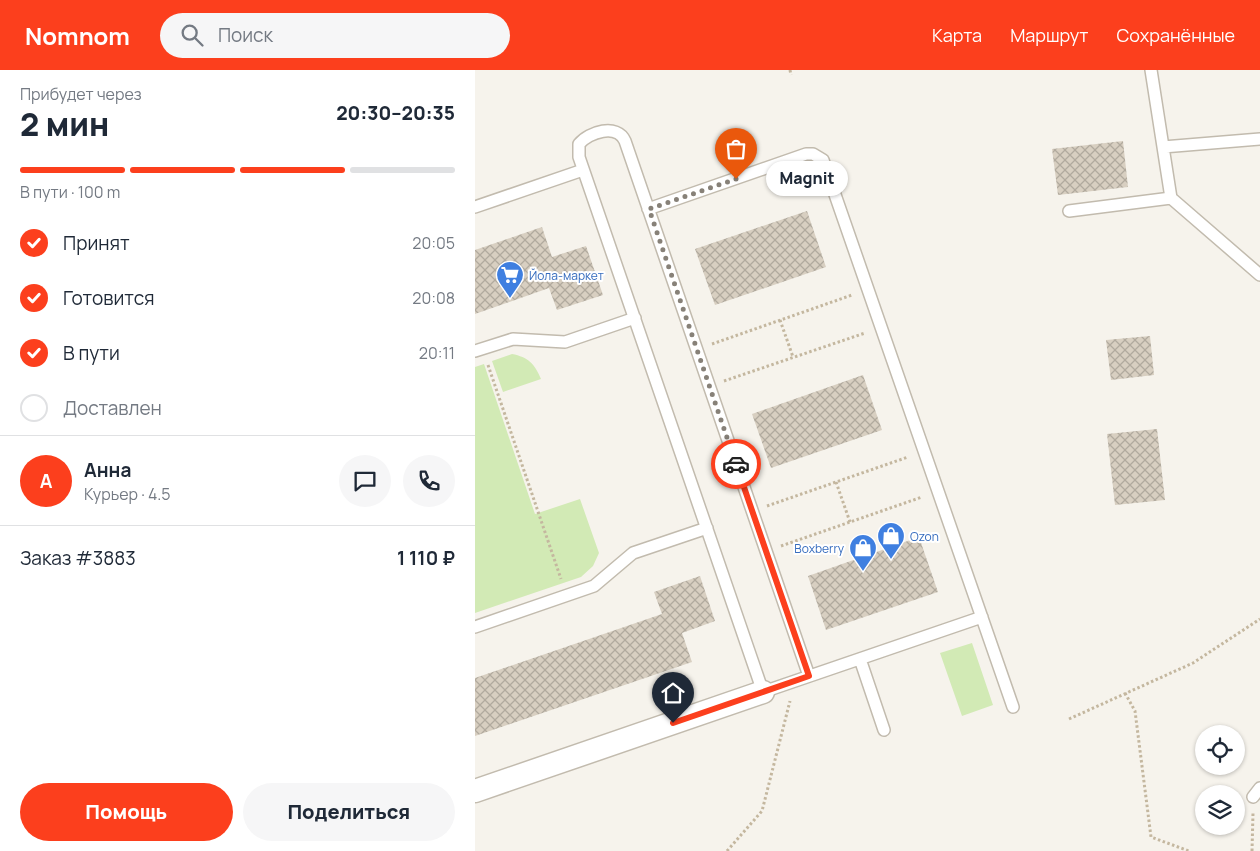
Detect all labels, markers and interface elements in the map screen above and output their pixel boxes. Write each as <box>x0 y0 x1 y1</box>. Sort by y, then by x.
search box <box>160 13 510 58</box>
text: Nomnom <box>25 19 130 52</box>
icon: search <box>178 21 206 49</box>
text: Поиск <box>218 22 273 48</box>
text: Карта <box>932 23 982 47</box>
text: Маршрут <box>1010 23 1088 47</box>
text: Сохранённые <box>1116 23 1235 47</box>
text: Прибудет через <box>20 83 142 105</box>
text: 20:30–20:35 <box>336 100 455 126</box>
text: 2 мин <box>20 102 109 146</box>
pin <box>715 128 757 179</box>
icon: bag <box>722 135 750 163</box>
callout: Magnit <box>766 162 849 196</box>
text: Magnit <box>779 167 835 189</box>
text: В пути · 100 m <box>20 181 120 203</box>
icon: check <box>20 229 48 257</box>
text: Принят <box>63 230 130 256</box>
text: 20:05 <box>412 232 455 254</box>
supermarket icon: Йола-маркет <box>495 260 525 299</box>
place label: Йола-маркет <box>529 267 604 284</box>
icon: check <box>20 284 48 312</box>
text: Готовится <box>63 285 155 311</box>
text: 20:08 <box>412 287 455 309</box>
icon: check <box>20 339 48 367</box>
text: В пути <box>63 340 120 366</box>
text: 20:11 <box>419 342 455 364</box>
text: Доставлен <box>63 395 162 421</box>
courier <box>711 439 761 489</box>
icon: car <box>722 450 750 478</box>
button: chat <box>339 455 391 507</box>
button: phone <box>403 455 455 507</box>
text: Анна <box>84 457 131 483</box>
text: А <box>40 468 52 494</box>
text: Курьер · 4.5 <box>84 483 171 505</box>
shop icon: Ozon <box>876 521 906 560</box>
place label: Ozon <box>910 528 939 545</box>
shop icon: Boxberry <box>848 533 878 572</box>
place label: Boxberry <box>794 540 845 557</box>
text: Заказ #3883 <box>20 545 136 571</box>
text: 1 110 ₽ <box>397 545 455 571</box>
pin <box>652 672 694 723</box>
icon: home <box>659 679 687 707</box>
map controls <box>1195 725 1245 835</box>
button: locate <box>1195 725 1245 775</box>
button: Помощь <box>20 783 233 841</box>
button: Поделиться <box>243 783 455 841</box>
button: layers <box>1195 785 1245 835</box>

